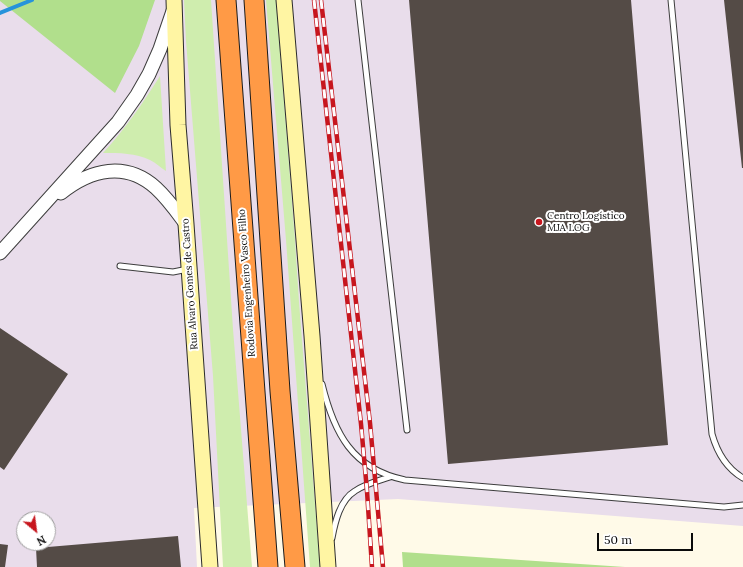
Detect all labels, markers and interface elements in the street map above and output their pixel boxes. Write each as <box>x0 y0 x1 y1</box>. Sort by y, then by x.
street label: Rodovia Engenheiro Vasco Filho <box>236 209 258 357</box>
place label: Centro Logístico MJA LOG <box>547 210 625 234</box>
marker: Centro Logístico MJA LOG <box>534 217 544 227</box>
street label: Rua Alvaro Gomes de Castro <box>179 218 201 350</box>
north arrow <box>16 511 56 551</box>
scale bar <box>599 525 695 551</box>
text: N <box>34 532 48 549</box>
text: 50 m <box>604 532 632 547</box>

